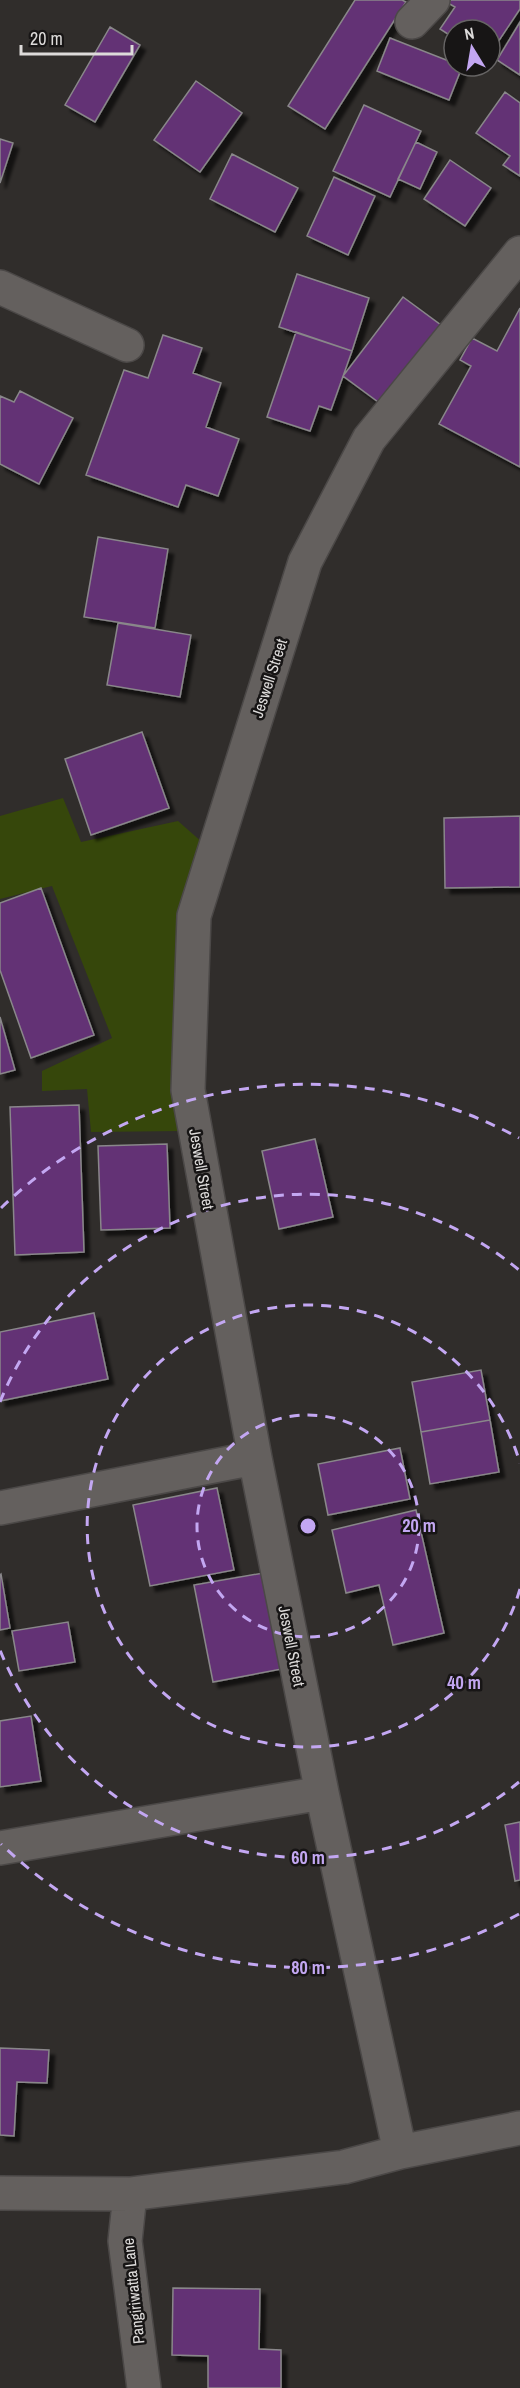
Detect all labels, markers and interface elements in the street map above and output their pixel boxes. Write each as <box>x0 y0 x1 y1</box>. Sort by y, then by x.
scale bar <box>21 18 132 56</box>
north arrow <box>442 18 502 78</box>
text: N <box>462 22 476 45</box>
text: 20 m <box>30 26 63 51</box>
street label: Jeswell Street <box>246 635 292 720</box>
street label: Jeswell Street <box>184 1127 220 1211</box>
text: 20 m <box>402 1513 436 1538</box>
centre of rings <box>298 1516 318 1536</box>
street label: Jeswell Street <box>273 1604 311 1689</box>
text: 40 m <box>447 1670 481 1695</box>
text: 60 m <box>291 1845 325 1870</box>
text: 80 m <box>291 1955 325 1980</box>
street label: Pangiriwatta Lane <box>116 2237 150 2345</box>

